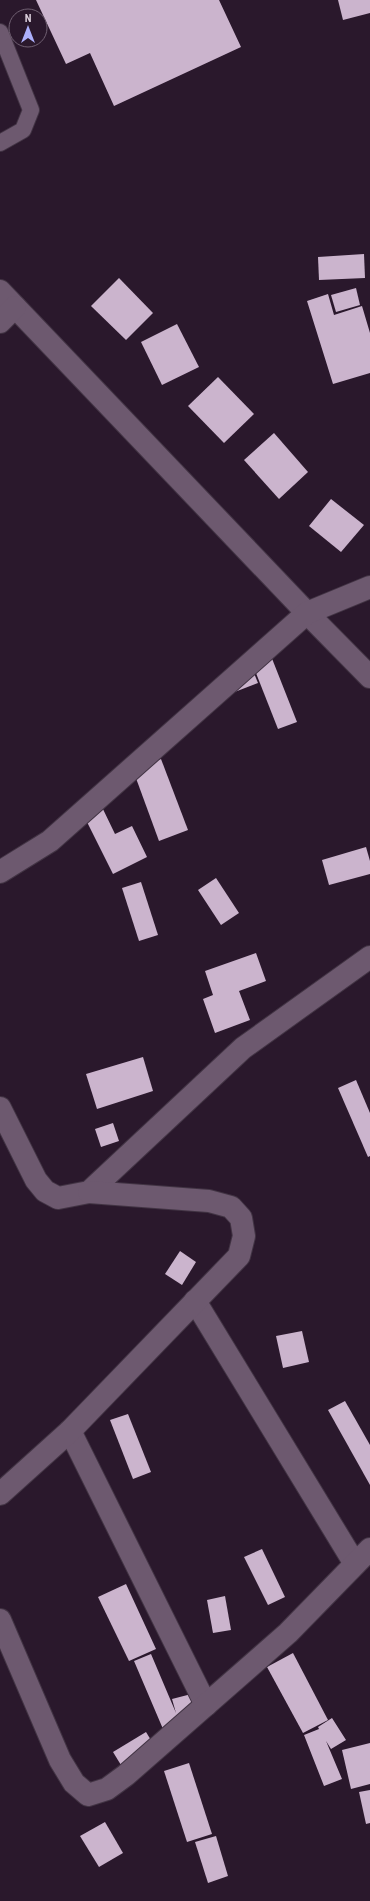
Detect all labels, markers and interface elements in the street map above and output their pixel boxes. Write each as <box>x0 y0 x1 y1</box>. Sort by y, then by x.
north arrow <box>8 8 48 48</box>
text: N <box>25 12 32 25</box>

